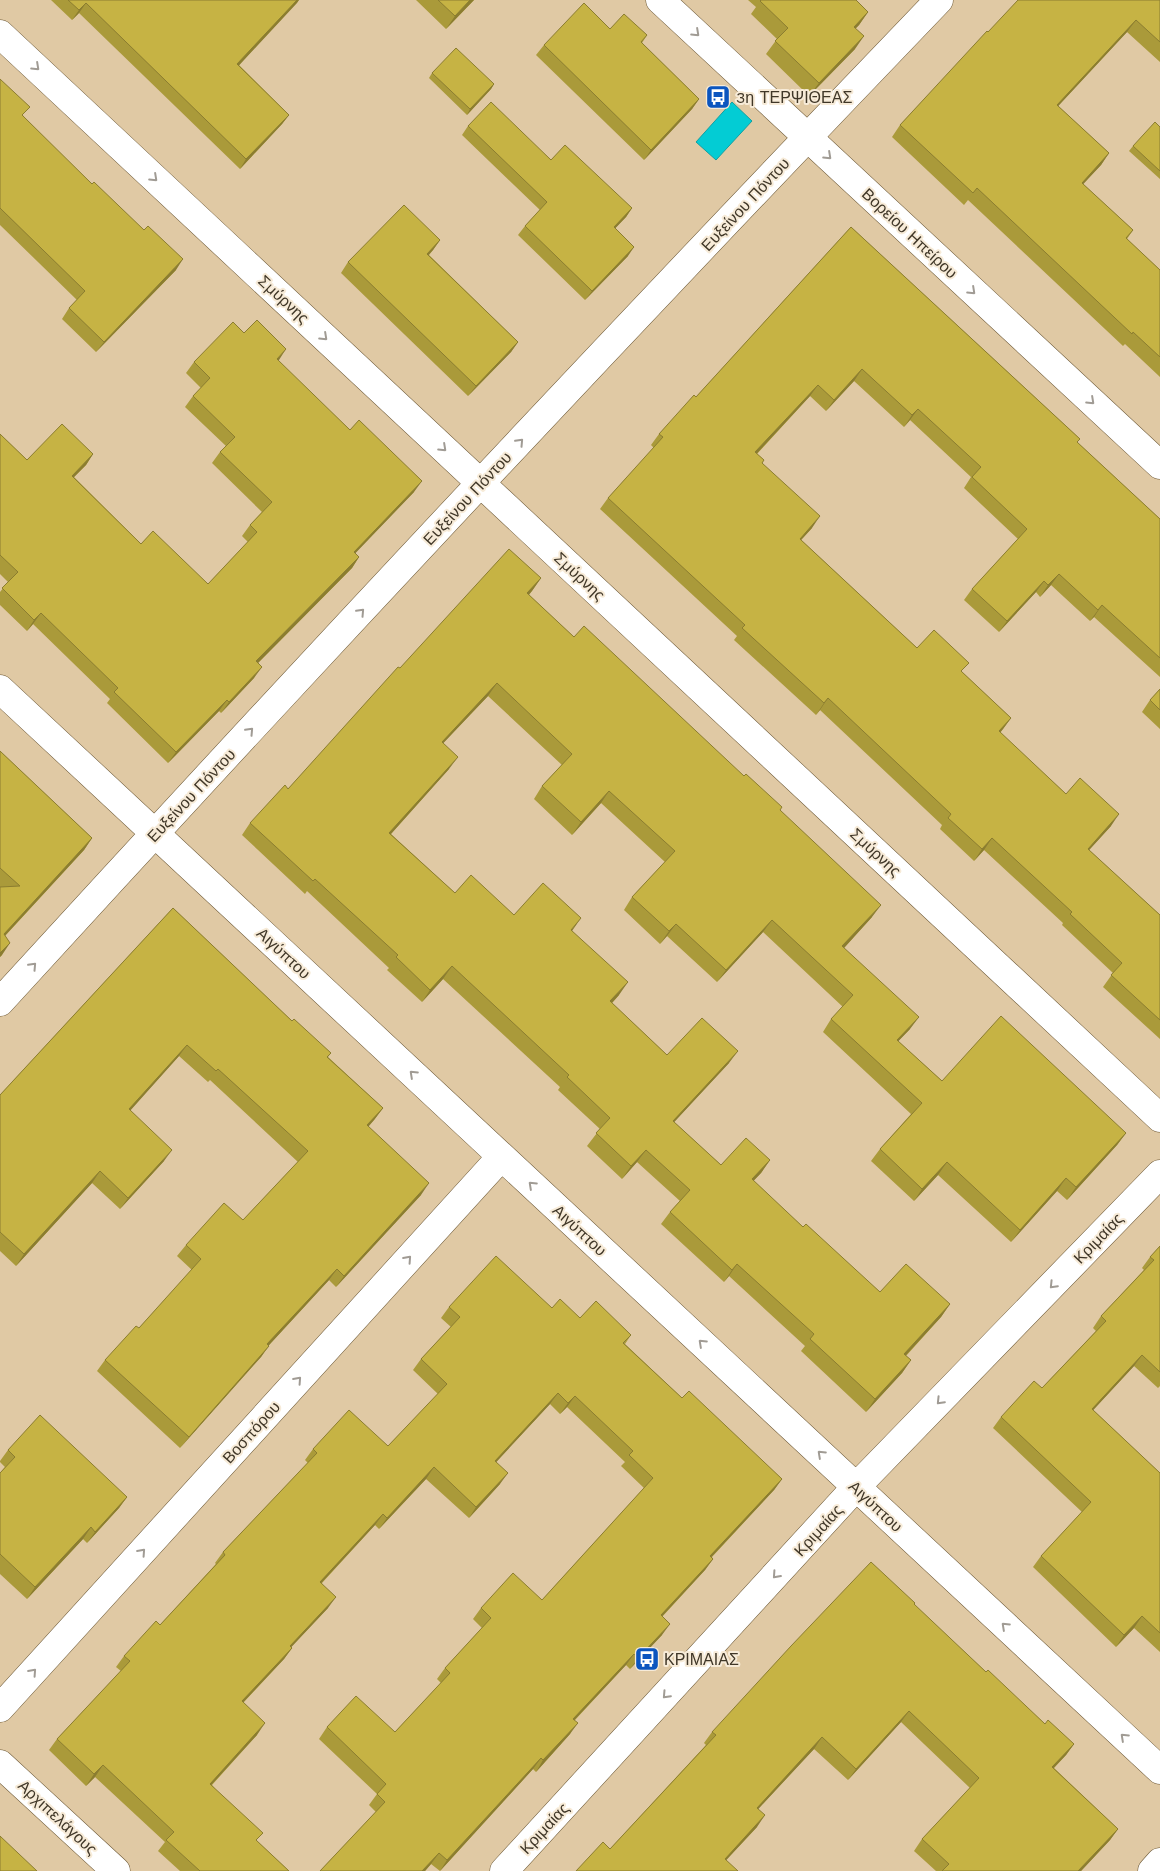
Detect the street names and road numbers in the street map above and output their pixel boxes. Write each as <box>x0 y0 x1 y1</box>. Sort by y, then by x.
street label: Ευξείνου Πόντου <box>697 154 793 255</box>
street label: Βορείου Ηπείρου <box>858 184 961 282</box>
street label: Σμύρνης <box>254 271 313 328</box>
street label: Ευξείνου Πόντου <box>419 448 515 549</box>
street label: Σμύρνης <box>550 548 609 605</box>
street label: Ευξείνου Πόντου <box>143 745 239 846</box>
street label: Σμύρνης <box>846 824 905 881</box>
street label: Αιγύπτου <box>253 924 314 983</box>
street label: Αιγύπτου <box>549 1201 610 1260</box>
street label: Κριμαίας <box>1070 1209 1127 1268</box>
street label: Βοσπόρου <box>219 1397 284 1467</box>
street label: Αιγύπτου <box>845 1477 906 1536</box>
street label: Κριμαίας <box>790 1500 847 1560</box>
street label: Αρχιπελάγους <box>14 1776 101 1859</box>
street label: Κριμαίας <box>516 1799 573 1858</box>

